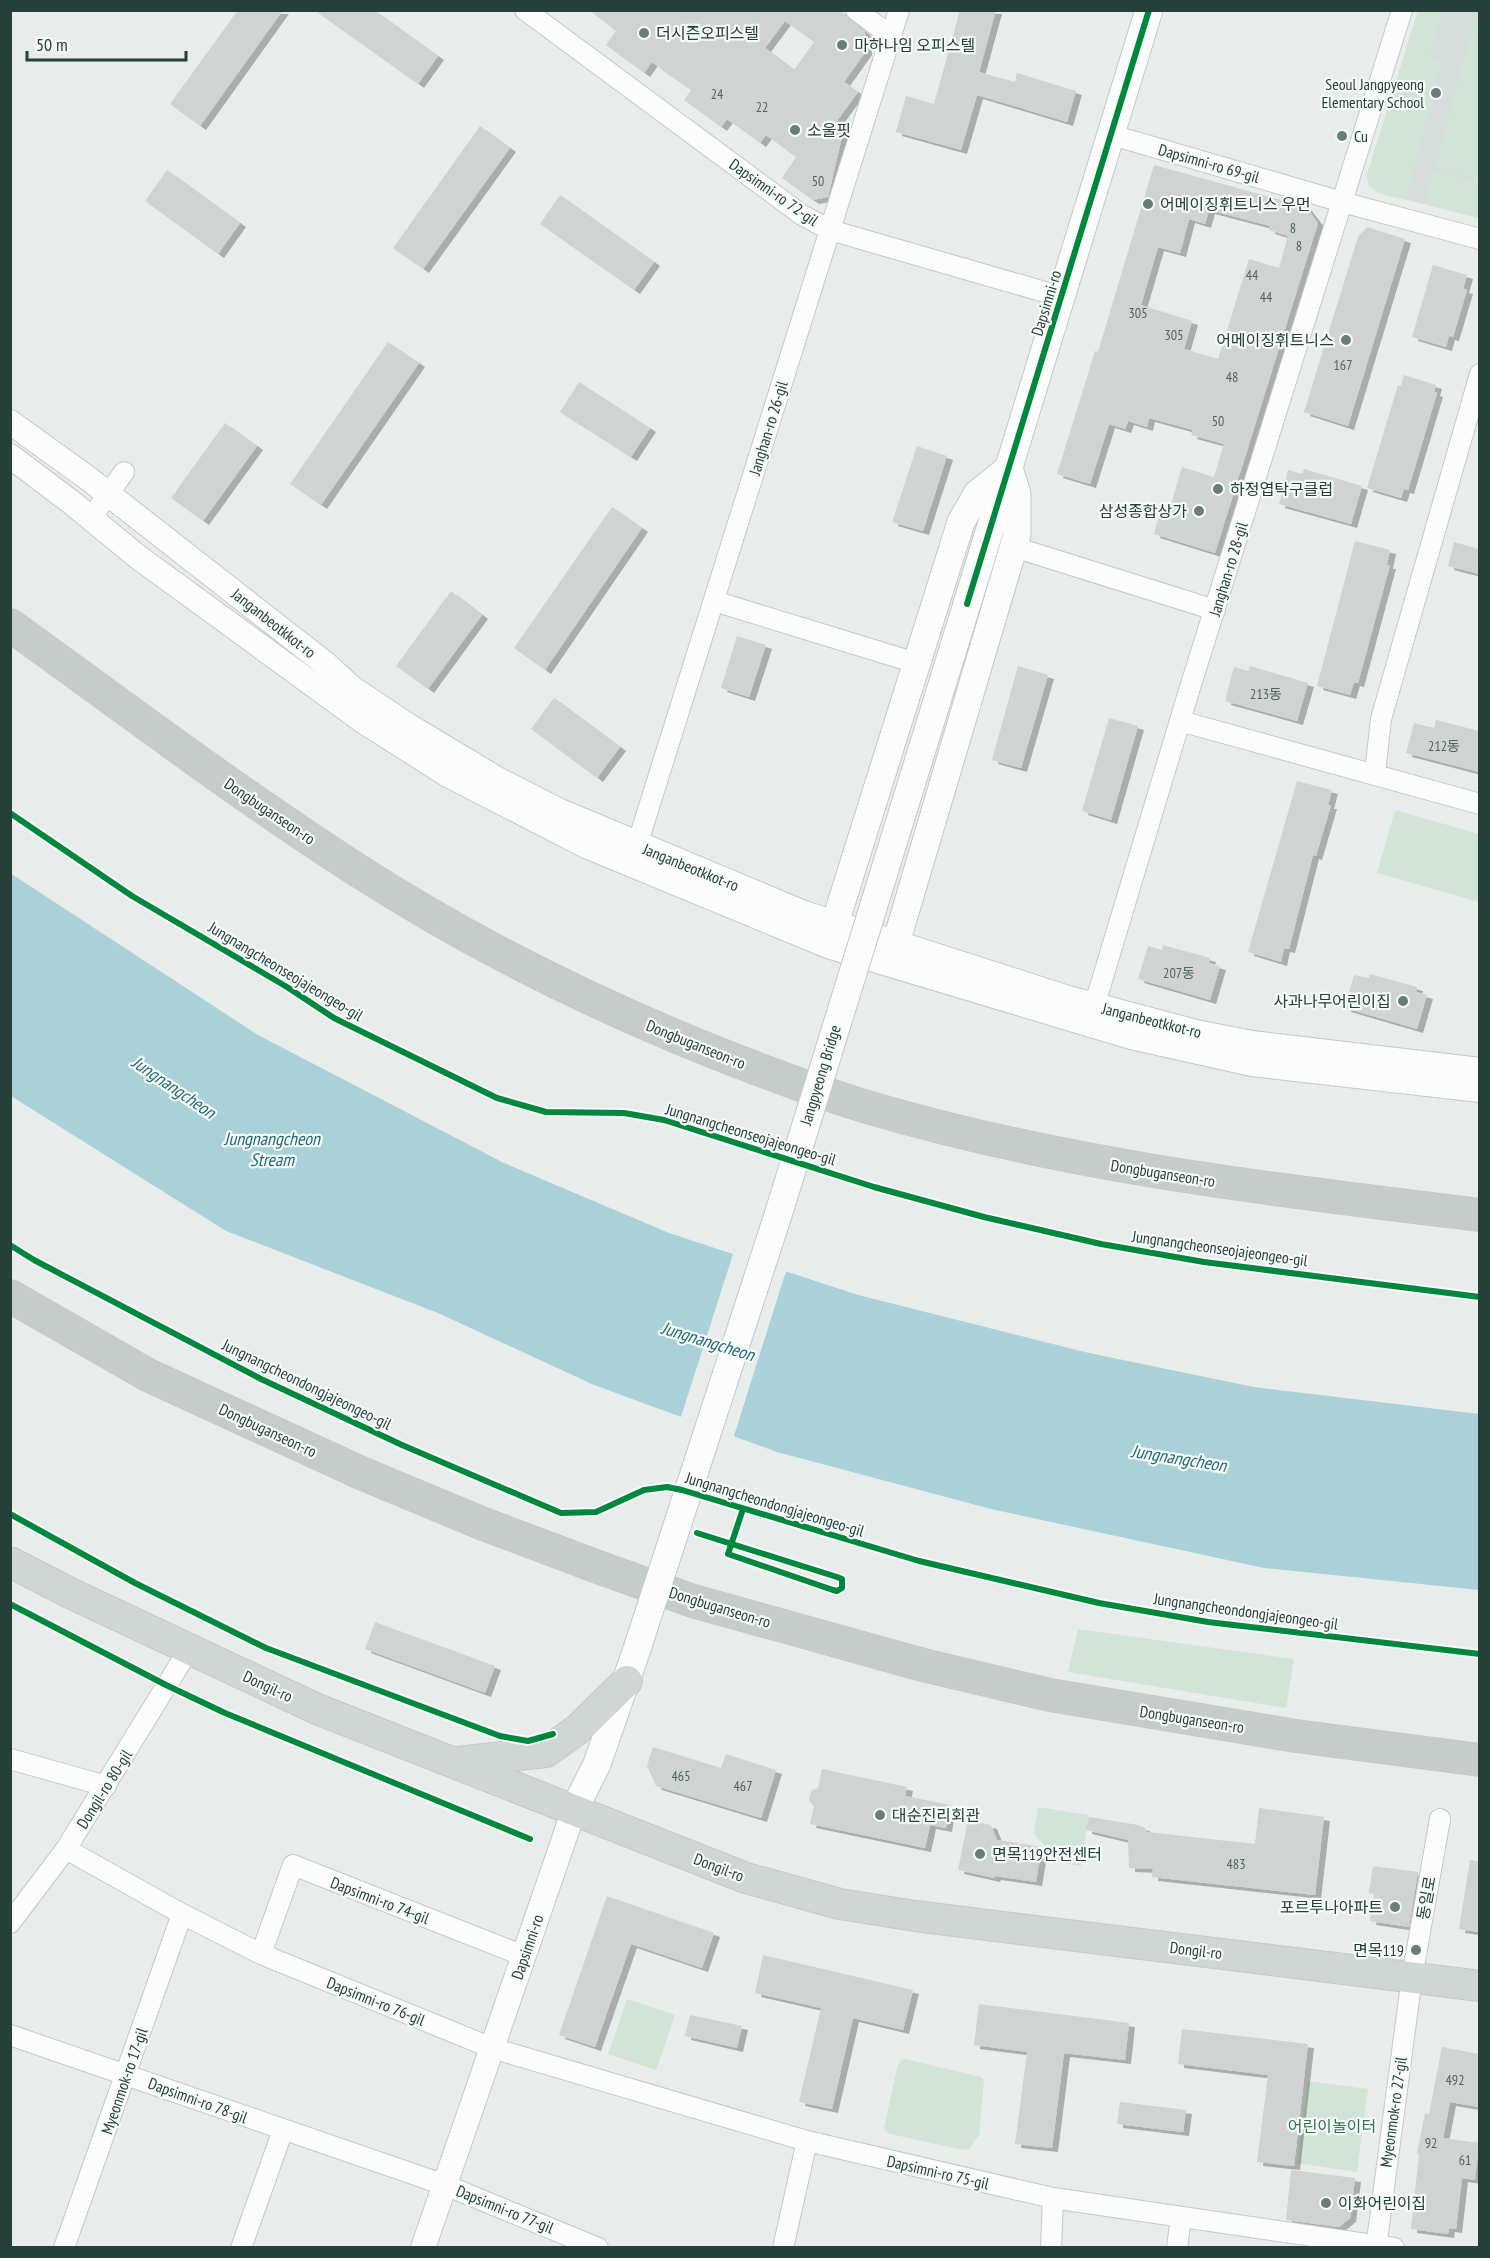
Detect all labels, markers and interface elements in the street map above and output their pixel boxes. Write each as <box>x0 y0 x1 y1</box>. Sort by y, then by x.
place label: 더시즌오피스텔 <box>656 23 759 43</box>
scale bar <box>27 24 186 62</box>
marker: 더시즌오피스텔 <box>637 26 651 40</box>
text: 50 m <box>36 33 68 56</box>
place label: 마하나임 오피스텔 <box>854 35 975 55</box>
marker: 마하나임 오피스텔 <box>835 38 849 52</box>
place label: Seoul Jangpyeong Elementary School <box>1321 74 1424 112</box>
house number: 24 <box>711 85 724 103</box>
marker: Seoul Jangpyeong Elementary School <box>1429 86 1443 100</box>
house number: 22 <box>756 98 768 116</box>
place label: 소울핏 <box>807 120 851 140</box>
marker: 소울핏 <box>788 123 802 137</box>
place label: Cu <box>1354 126 1368 146</box>
marker: Cu <box>1335 129 1349 143</box>
street label: Dapsimni-ro 69-gil <box>1156 139 1262 187</box>
street label: Dapsimni-ro 72-gil <box>726 154 823 230</box>
house number: 50 <box>812 172 824 190</box>
place label: 어메이징휘트니스 우먼 <box>1160 194 1311 214</box>
marker: 어메이징휘트니스 우먼 <box>1141 197 1155 211</box>
house number: 8 <box>1290 219 1296 237</box>
house number: 8 <box>1296 237 1302 255</box>
house number: 44 <box>1246 266 1259 284</box>
street label: Dapsimni-ro <box>1027 268 1065 338</box>
house number: 44 <box>1260 288 1273 306</box>
house number: 305 <box>1129 304 1147 322</box>
house number: 305 <box>1165 326 1183 344</box>
place label: 어메이징휘트니스 <box>1216 330 1334 350</box>
marker: 어메이징휘트니스 <box>1339 333 1353 347</box>
house number: 167 <box>1334 356 1352 374</box>
house number: 48 <box>1226 368 1238 386</box>
street label: Janghan-ro 26-gil <box>744 378 792 478</box>
house number: 50 <box>1212 412 1224 430</box>
place label: 하정엽탁구클럽 <box>1230 479 1333 499</box>
marker: 하정엽탁구클럽 <box>1211 482 1225 496</box>
place label: 삼성종합상가 <box>1099 501 1187 521</box>
marker: 삼성종합상가 <box>1192 504 1206 518</box>
street label: Janghan-ro 28-gil <box>1204 519 1252 619</box>
street label: Janganbeotkkot-ro <box>227 583 320 662</box>
house number: 213동 <box>1250 685 1282 703</box>
house number: 212동 <box>1428 737 1460 755</box>
street label: Dongbuganseon-ro <box>221 773 319 849</box>
street label: Janganbeotkkot-ro <box>639 838 742 895</box>
street label: Jungnangcheonseojajeongeo-gil <box>204 916 367 1025</box>
house number: 207동 <box>1163 964 1195 982</box>
place label: 사과나무어린이집 <box>1273 991 1391 1011</box>
marker: 사과나무어린이집 <box>1396 994 1410 1008</box>
street label: Janganbeotkkot-ro <box>1099 998 1204 1042</box>
street label: Dongbuganseon-ro <box>643 1015 749 1073</box>
street label: Jangpyeong Bridge <box>795 1023 845 1128</box>
water label: Jungnangcheon <box>127 1050 221 1124</box>
street label: Jungnangcheonseojajeongeo-gil <box>663 1098 839 1169</box>
water label: Jungnangcheon Stream <box>223 1127 321 1171</box>
street label: Dongbuganseon-ro <box>1109 1155 1217 1191</box>
street label: Jungnangcheonseojajeongeo-gil <box>1130 1226 1309 1270</box>
water label: Jungnangcheon <box>658 1316 758 1366</box>
street label: Jungnangcheondongjajeongeo-gil <box>218 1334 395 1434</box>
street label: Dongbuganseon-ro <box>216 1399 320 1461</box>
water label: Jungnangcheon <box>1129 1439 1229 1477</box>
street label: Jungnangcheondongjajeongeo-gil <box>682 1467 867 1541</box>
street label: Dongbuganseon-ro <box>667 1582 773 1632</box>
street label: Jungnangcheondongjajeongeo-gil <box>1152 1588 1340 1634</box>
street label: Dongil-ro <box>240 1666 296 1706</box>
street label: Dongbuganseon-ro <box>1138 1701 1246 1737</box>
street label: Dongil-ro 80-gil <box>72 1746 136 1832</box>
house number: 465 <box>672 1767 690 1785</box>
house number: 467 <box>734 1777 752 1795</box>
place label: 대순진리회관 <box>892 1805 981 1825</box>
marker: 대순진리회관 <box>873 1808 887 1822</box>
place label: 면목119안전센터 <box>992 1844 1102 1864</box>
marker: 면목119안전센터 <box>973 1847 987 1861</box>
street label: Dongil-ro <box>691 1848 747 1886</box>
house number: 483 <box>1227 1855 1245 1873</box>
street label: Dapsimni-ro 74-gil <box>328 1872 432 1928</box>
street label: 동일로 <box>1412 1874 1440 1921</box>
place label: 포르투나아파트 <box>1280 1897 1383 1917</box>
marker: 포르투나아파트 <box>1388 1900 1402 1914</box>
street label: Dapsimni-ro <box>507 1912 547 1982</box>
street label: Dongil-ro <box>1169 1937 1223 1963</box>
place label: 면목119 <box>1353 1940 1404 1960</box>
marker: 면목119 <box>1409 1943 1423 1957</box>
street label: Dapsimni-ro 76-gil <box>324 1972 428 2030</box>
street label: Myeonmok-ro 17-gil <box>96 2025 152 2137</box>
street label: Myeonmok-ro 27-gil <box>1375 2055 1411 2168</box>
house number: 492 <box>1446 2071 1464 2089</box>
street label: Dapsimni-ro 78-gil <box>146 2073 251 2127</box>
park label: 어린이놀이터 <box>1288 2116 1376 2136</box>
house number: 92 <box>1425 2134 1437 2152</box>
street label: Dapsimni-ro 75-gil <box>885 2151 991 2194</box>
house number: 61 <box>1459 2151 1471 2169</box>
street label: Dapsimni-ro 77-gil <box>453 2180 557 2238</box>
place label: 이화어린이집 <box>1338 2193 1426 2213</box>
marker: 이화어린이집 <box>1319 2196 1333 2210</box>

